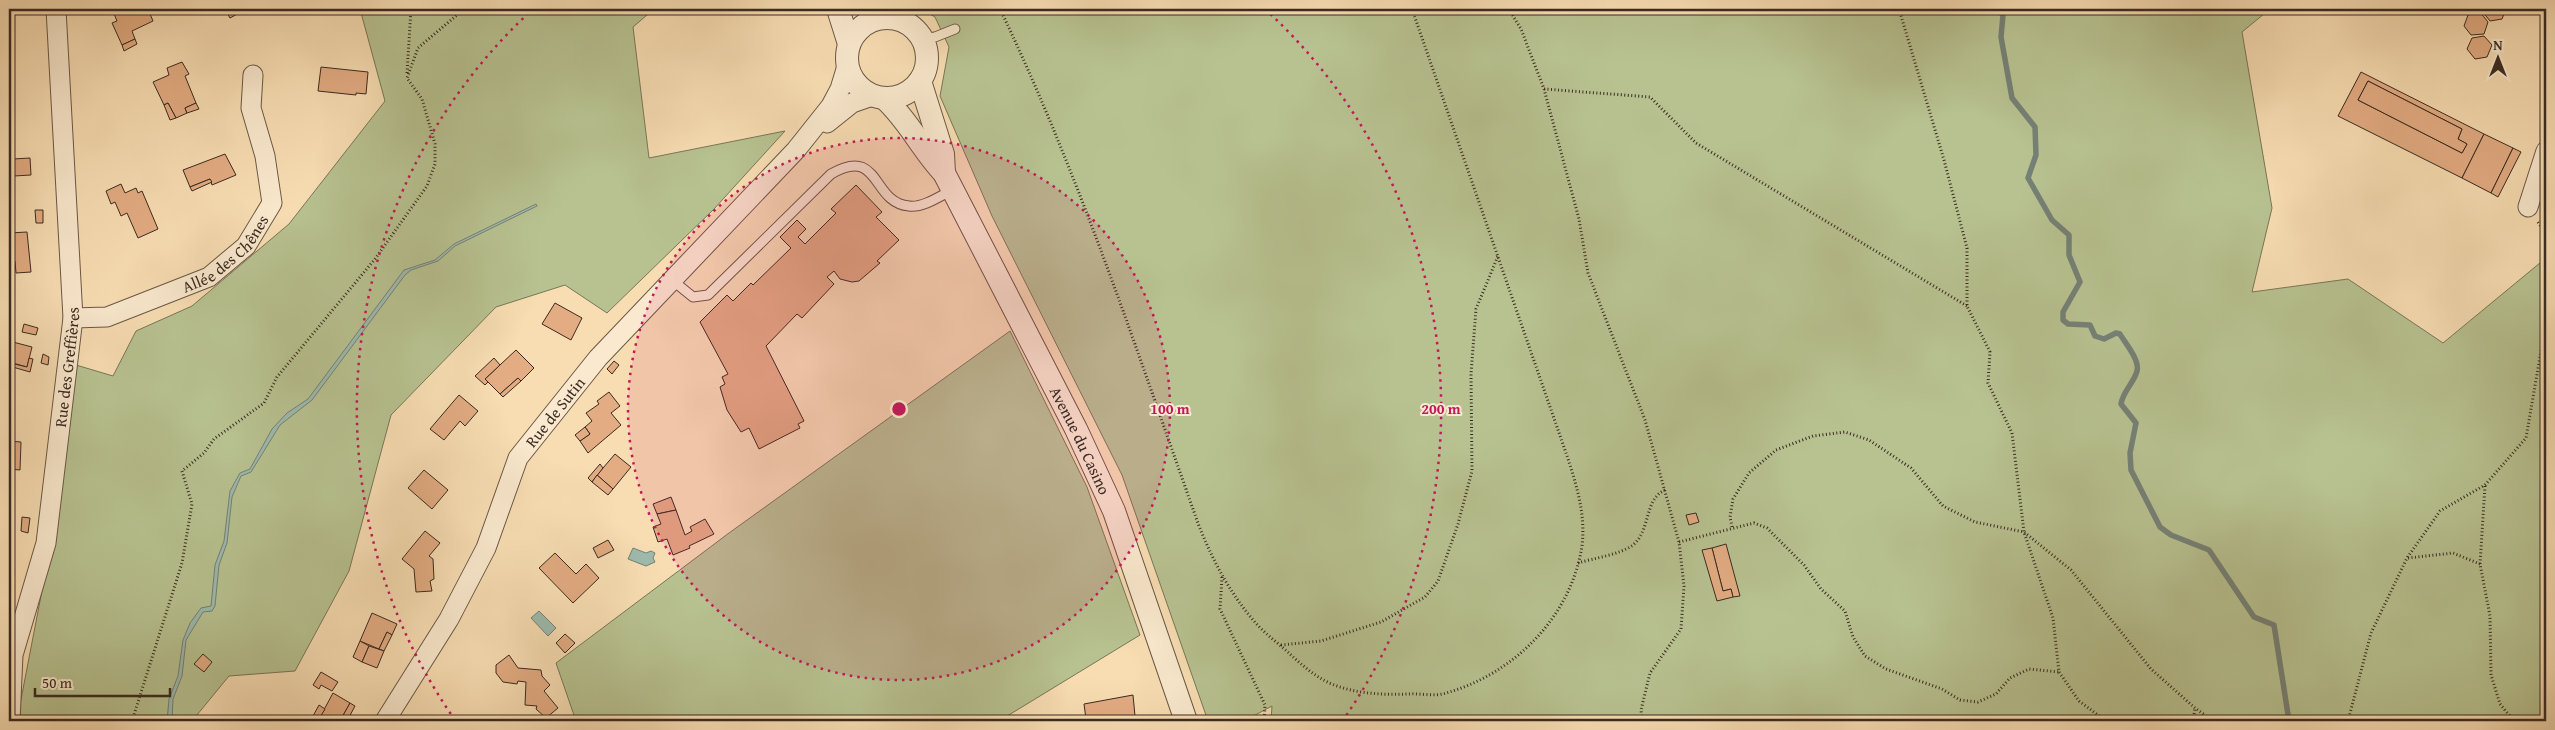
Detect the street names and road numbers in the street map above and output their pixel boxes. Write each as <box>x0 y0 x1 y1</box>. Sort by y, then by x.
street label: Allée des Chênes <box>178 210 274 298</box>
street label: Rue des Greffières <box>48 306 85 428</box>
street label: Rue de Sutin <box>519 372 591 452</box>
street label: Avenue du Casino <box>1044 382 1117 499</box>

